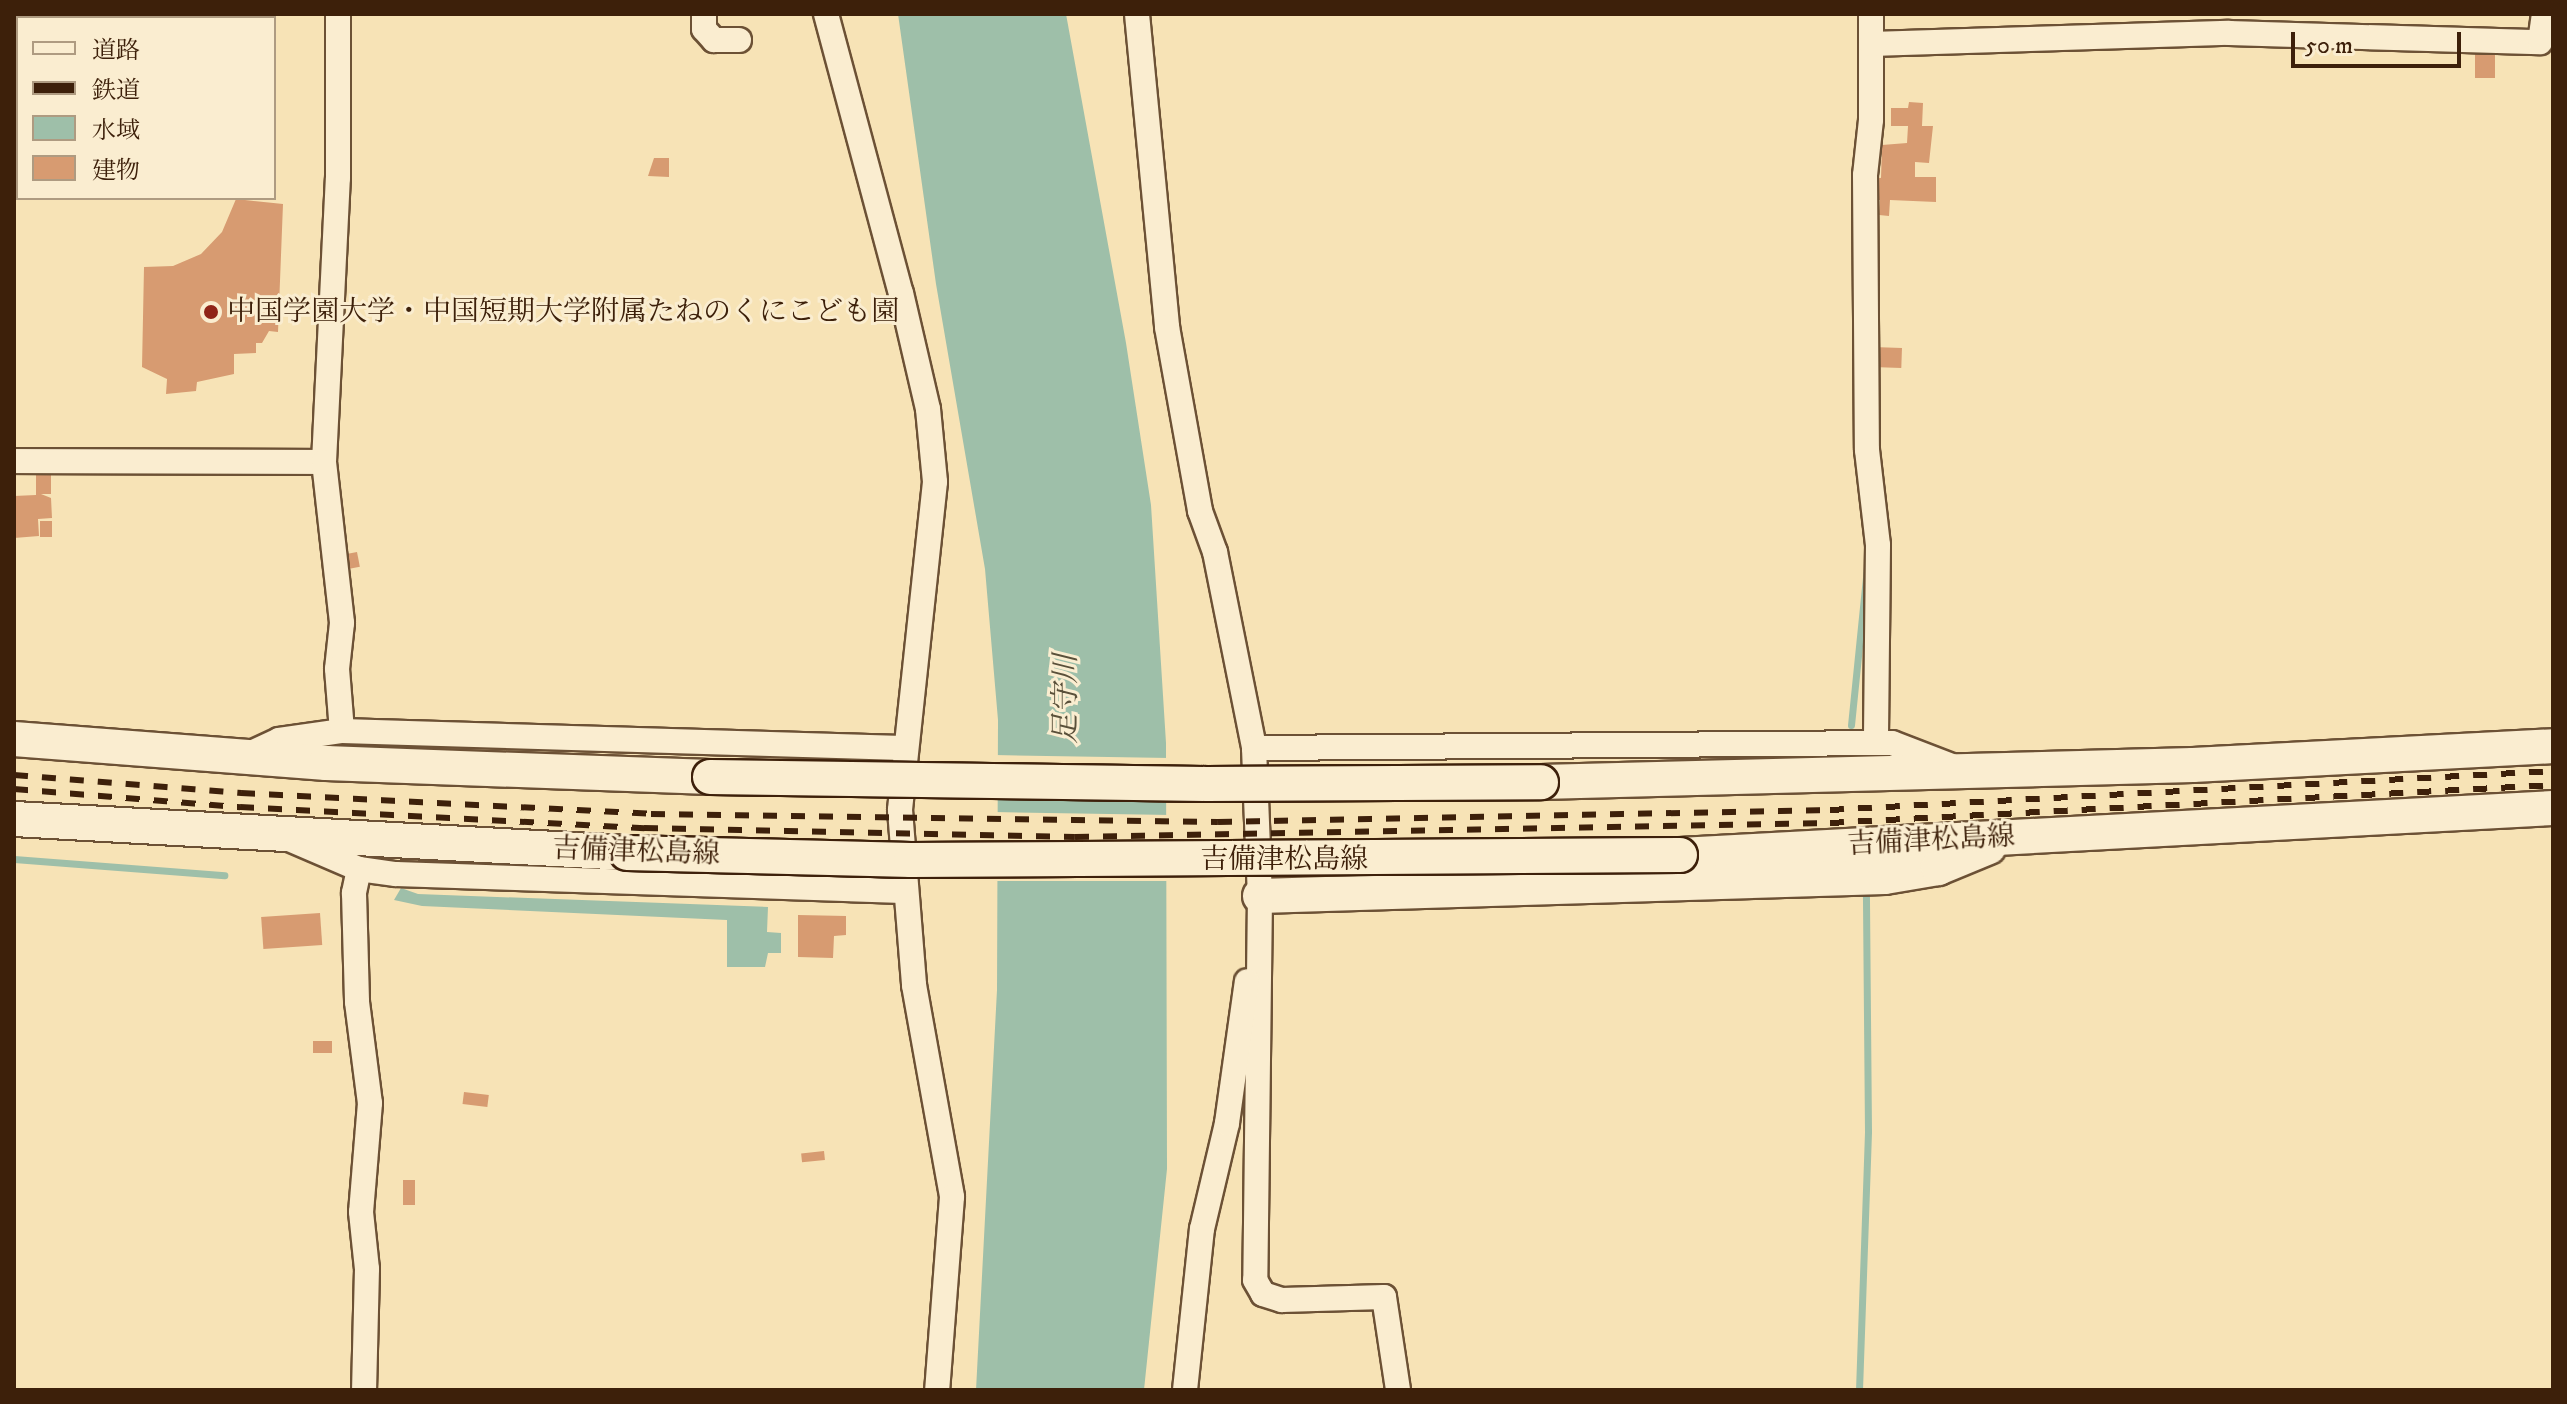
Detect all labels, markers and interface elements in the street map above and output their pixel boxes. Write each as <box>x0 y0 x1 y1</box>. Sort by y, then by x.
legend <box>16 16 276 200</box>
scale bar <box>2295 16 2465 66</box>
text: 50 m <box>2305 31 2353 61</box>
text: 道路 <box>92 36 140 66</box>
text: 鉄道 <box>92 76 140 106</box>
text: 水域 <box>92 116 140 146</box>
text: 建物 <box>92 156 140 186</box>
place label: 中国学園大学・中国短期大学附属たねのくにこども園 <box>227 295 899 329</box>
marker: 中国学園大学・中国短期大学附属たねのくにこども園 <box>202 303 220 321</box>
water label: 足守川 <box>1049 654 1085 744</box>
street label: 吉備津松島線 <box>1846 820 2016 862</box>
street label: 吉備津松島線 <box>551 832 721 872</box>
street label: 吉備津松島線 <box>1200 843 1368 877</box>

